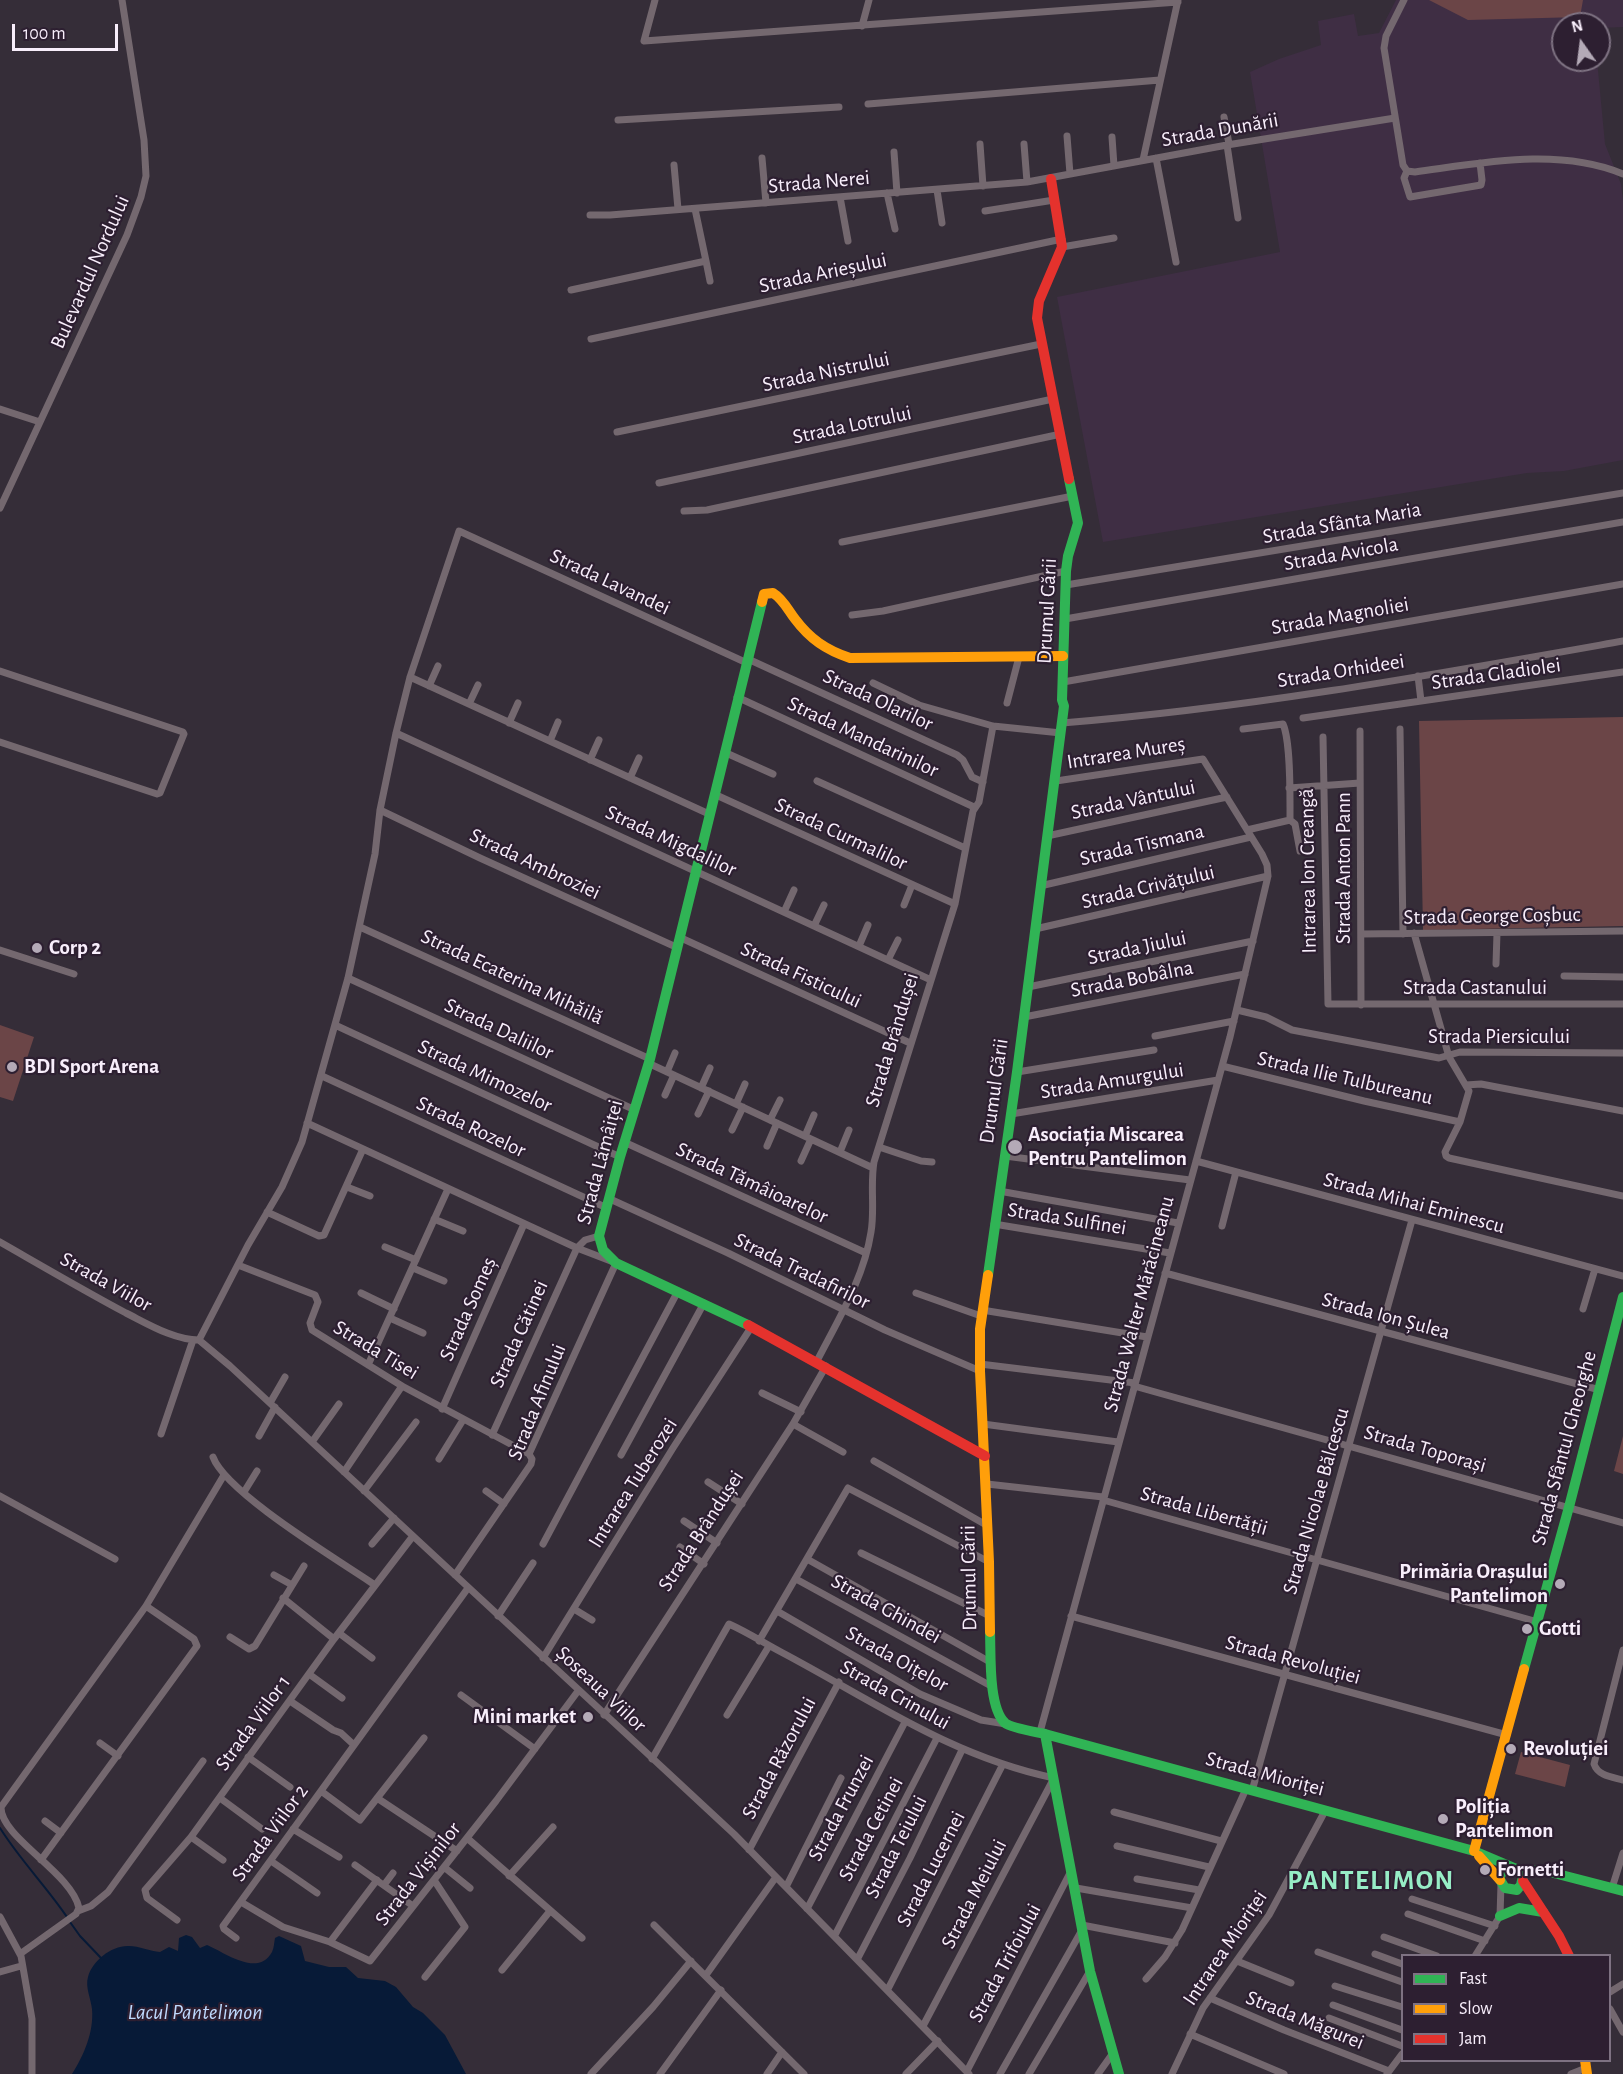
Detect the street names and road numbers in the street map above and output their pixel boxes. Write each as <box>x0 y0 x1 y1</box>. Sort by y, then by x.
street label: Strada Dunării <box>1160 107 1280 153</box>
street label: Strada Nerei <box>767 165 871 199</box>
street label: Bulevardul Nordului <box>45 191 135 353</box>
street label: Strada Arieșului <box>757 247 889 299</box>
street label: Strada Nistrului <box>760 346 892 398</box>
street label: Strada Lotrului <box>790 400 914 450</box>
street label: Strada Sfânta Maria <box>1261 497 1423 549</box>
street label: Strada Avicola <box>1282 532 1400 576</box>
street label: Strada Lavandei <box>546 543 674 621</box>
street label: Drumul Gării <box>1032 557 1062 665</box>
street label: Strada Magnoliei <box>1269 591 1411 641</box>
street label: Strada Orhideei <box>1276 649 1406 693</box>
street label: Strada Gladiolei <box>1430 652 1562 696</box>
street label: Strada Olarilor <box>819 663 937 737</box>
street label: Strada Mandarinilor <box>783 691 943 783</box>
street label: Intrarea Mureș <box>1065 731 1187 775</box>
street label: Strada Vântului <box>1069 775 1197 825</box>
street label: Intrarea Ion Creangă <box>1294 788 1322 954</box>
street label: Strada Curmalilor <box>771 792 911 876</box>
street label: Strada Anton Pann <box>1331 792 1357 944</box>
street label: Strada Migdalilor <box>601 800 741 882</box>
street label: Strada Tismana <box>1077 818 1207 872</box>
street label: Strada Ambroziei <box>466 823 604 905</box>
street label: Strada Crivățului <box>1079 859 1217 915</box>
street label: Strada George Coșbuc <box>1403 902 1581 930</box>
street label: Strada Ecaterina Mihăilă <box>417 924 607 1030</box>
street label: Strada Jiului <box>1085 925 1189 971</box>
street label: Strada Fisticului <box>737 936 865 1014</box>
street label: Strada Bobâlna <box>1068 955 1196 1003</box>
street label: Strada Brândușei <box>860 970 924 1110</box>
street label: Strada Castanului <box>1403 975 1547 1001</box>
street label: Strada Daliilor <box>440 993 558 1065</box>
street label: Strada Piersicului <box>1428 1024 1570 1050</box>
street label: Strada Mimozelor <box>414 1034 556 1118</box>
street label: Drumul Gării <box>974 1037 1014 1145</box>
street label: Strada Ilie Tulbureanu <box>1255 1046 1435 1110</box>
street label: Strada Amurgului <box>1039 1057 1185 1105</box>
street label: Strada Rozelor <box>412 1091 530 1163</box>
street label: Strada Lămâiței <box>571 1097 629 1227</box>
street label: Strada Tămâioarelor <box>672 1137 832 1229</box>
street label: Strada Mihai Eminescu <box>1321 1167 1507 1239</box>
street label: Strada Walter Mărăcineanu <box>1098 1193 1180 1415</box>
street label: Strada Sulfinei <box>1006 1197 1128 1241</box>
street label: Strada Tradafirilor <box>730 1227 874 1315</box>
street label: Strada Viilor <box>56 1246 156 1318</box>
street label: Strada Someș <box>434 1253 502 1365</box>
street label: Strada Cătinei <box>484 1276 554 1392</box>
street label: Strada Ion Șulea <box>1319 1287 1453 1345</box>
street label: Strada Tisei <box>329 1315 423 1385</box>
street label: Strada Afinului <box>502 1340 572 1464</box>
street label: Strada Sfântul Gheorghe <box>1526 1348 1602 1548</box>
street label: Strada Nicolae Bălcescu <box>1277 1405 1355 1597</box>
street label: Intrarea Tuberozei <box>583 1413 683 1553</box>
street label: Strada Toporași <box>1361 1420 1489 1478</box>
street label: Strada Brândușei <box>653 1466 749 1596</box>
street label: Strada Libertății <box>1137 1481 1271 1541</box>
street label: Drumul Gării <box>955 1525 983 1631</box>
street label: Strada Ghindei <box>827 1568 945 1650</box>
street label: Strada Oițelor <box>841 1620 953 1698</box>
street label: Strada Revoluției <box>1223 1630 1363 1690</box>
street label: Șoseaua Viilor <box>550 1641 652 1737</box>
street label: Strada Crinului <box>836 1654 954 1736</box>
street label: Strada Viilor 1 <box>210 1670 296 1776</box>
street label: Strada Răzorului <box>736 1693 822 1823</box>
street label: Strada Mioriței <box>1203 1746 1327 1802</box>
street label: Strada Frunzei <box>803 1751 879 1865</box>
street label: Strada Cetinei <box>833 1773 909 1885</box>
street label: Strada Viilor 2 <box>226 1779 314 1887</box>
street label: Strada Teiului <box>859 1791 933 1903</box>
street label: Strada Lucernei <box>891 1807 971 1931</box>
street label: Strada Vișinilor <box>370 1817 466 1931</box>
street label: Strada Meiului <box>936 1835 1012 1953</box>
street label: Intrarea Mioriței <box>1177 1886 1273 2010</box>
street label: Strada Trifoiului <box>963 1899 1047 2027</box>
street label: Strada Măgurei <box>1242 1985 1368 2055</box>

